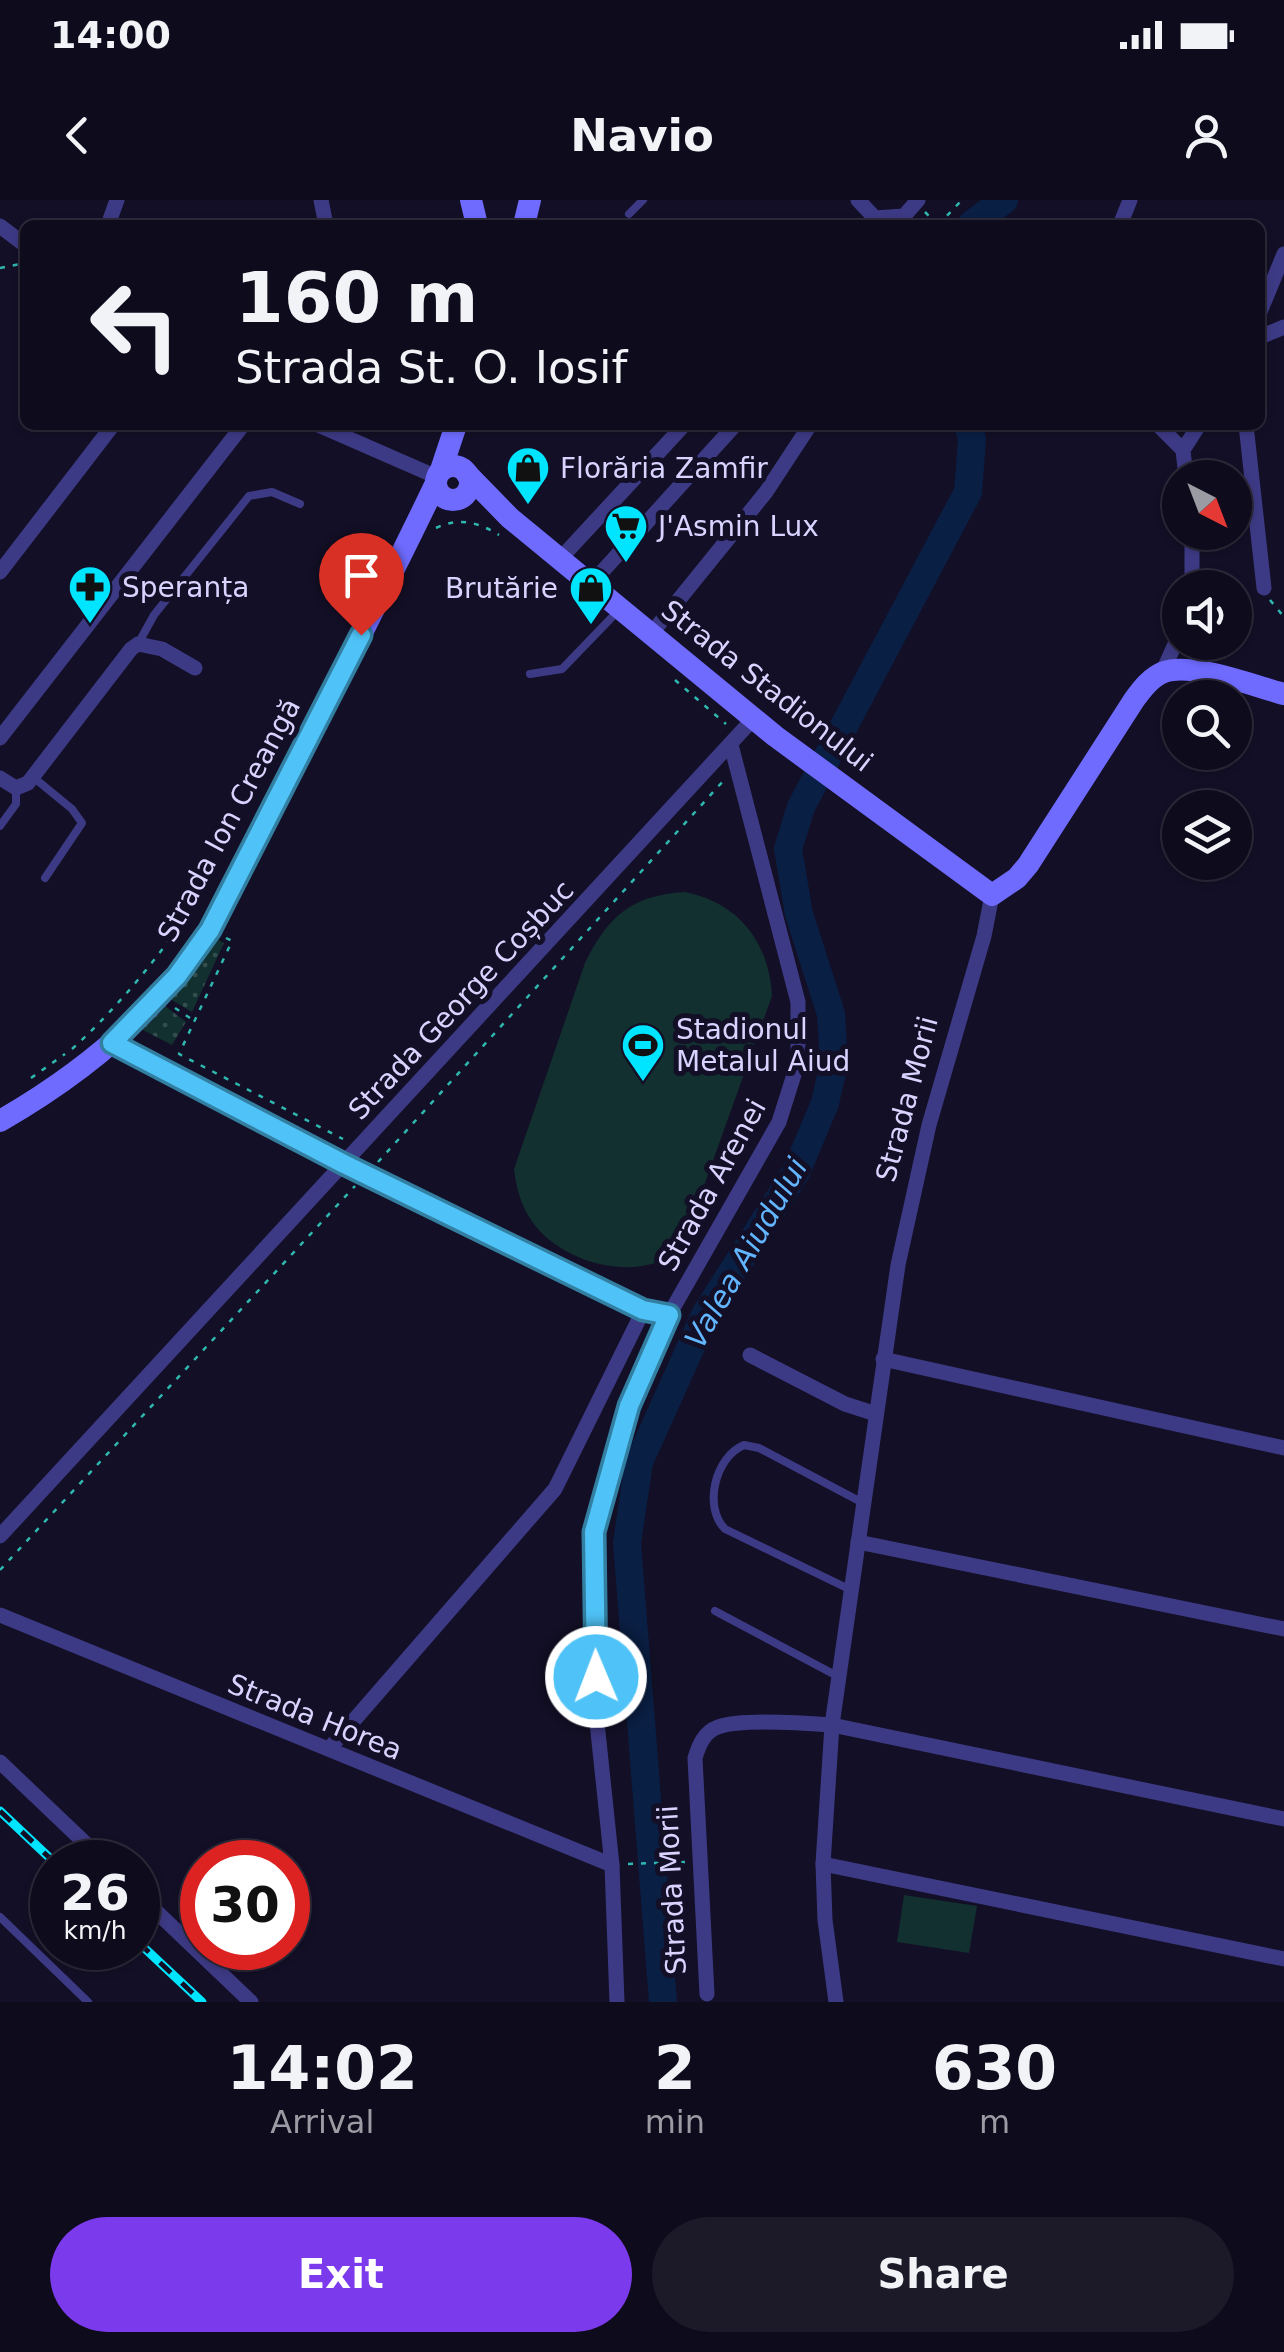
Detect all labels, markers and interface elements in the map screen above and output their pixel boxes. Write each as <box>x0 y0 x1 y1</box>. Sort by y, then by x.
text: 14:00 <box>50 13 171 57</box>
icon: back <box>50 108 105 163</box>
icon: person <box>1179 108 1234 163</box>
text: Navio <box>570 109 714 162</box>
text: 160 m <box>235 257 478 339</box>
icon: left <box>70 260 200 390</box>
text: Strada St. O. Iosif <box>235 341 627 394</box>
shop icon: Florăria Zamfir <box>505 445 551 506</box>
place label: Florăria Zamfir <box>560 452 768 485</box>
north arrow <box>1162 460 1252 550</box>
map controls <box>1162 460 1252 880</box>
supermarket icon: J'Asmin Lux <box>603 503 649 564</box>
place label: J'Asmin Lux <box>656 510 819 543</box>
pin <box>319 533 404 636</box>
icon: arrive <box>334 548 389 603</box>
pharmacy icon: Speranța <box>67 564 113 625</box>
shop icon: Brutărie <box>568 565 614 626</box>
button: sound <box>1162 570 1252 660</box>
place label: Speranța <box>122 571 249 604</box>
place label: Brutărie <box>445 572 558 605</box>
street label: Strada Stadionului <box>655 593 879 779</box>
button: search <box>1162 680 1252 770</box>
street label: Strada Ion Creangă <box>151 693 307 947</box>
button: layers <box>1162 790 1252 880</box>
street label: Strada George Coșbuc <box>342 874 580 1126</box>
place label: Stadionul Metalul Aiud <box>676 1013 850 1078</box>
street label: Strada Morii <box>869 1013 945 1185</box>
sports icon: Stadionul Metalul Aiud <box>620 1022 666 1083</box>
street label: Strada Arenei <box>651 1093 773 1277</box>
water label: Valea Aiudului <box>678 1151 815 1354</box>
position arrow <box>544 1625 648 1729</box>
street label: Strada Horea <box>223 1667 407 1767</box>
street label: Strada Morii <box>651 1804 693 1976</box>
speed limit sign: 30 <box>180 1840 310 1970</box>
text: 26 <box>60 1864 130 1922</box>
text: km/h <box>63 1916 127 1945</box>
text: 14:02 <box>227 2033 418 2103</box>
text: 2 <box>654 2033 696 2103</box>
text: 630 <box>932 2033 1057 2103</box>
text: Arrival <box>270 2103 374 2141</box>
text: min <box>645 2103 705 2141</box>
text: m <box>979 2103 1010 2141</box>
button: Exit <box>50 2217 632 2332</box>
button: Share <box>652 2217 1234 2332</box>

